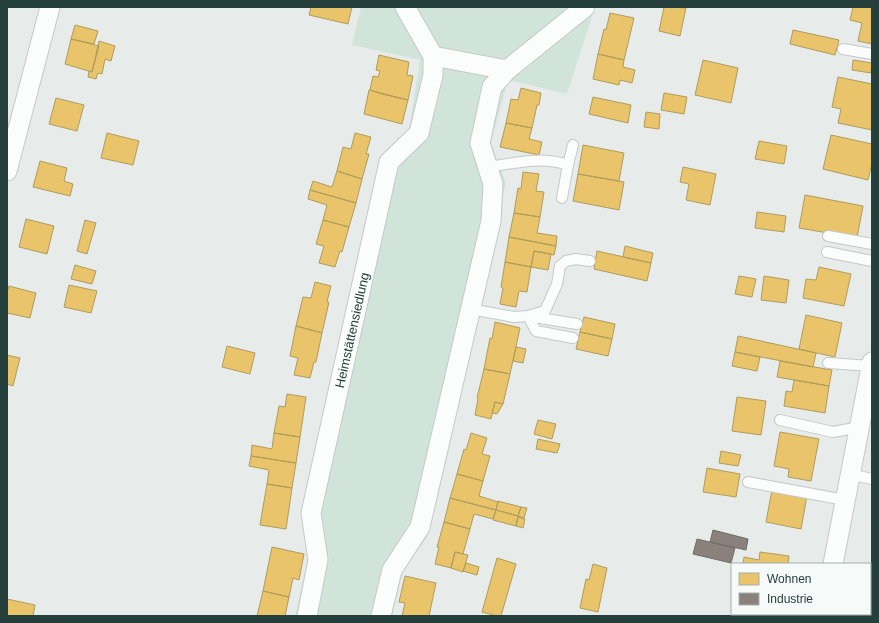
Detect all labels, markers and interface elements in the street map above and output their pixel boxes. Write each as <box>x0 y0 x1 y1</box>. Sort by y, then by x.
street label: Heimstättensiedlung <box>332 271 372 389</box>
legend <box>731 563 871 615</box>
text: Wohnen <box>767 572 811 586</box>
text: Industrie <box>767 592 813 606</box>

